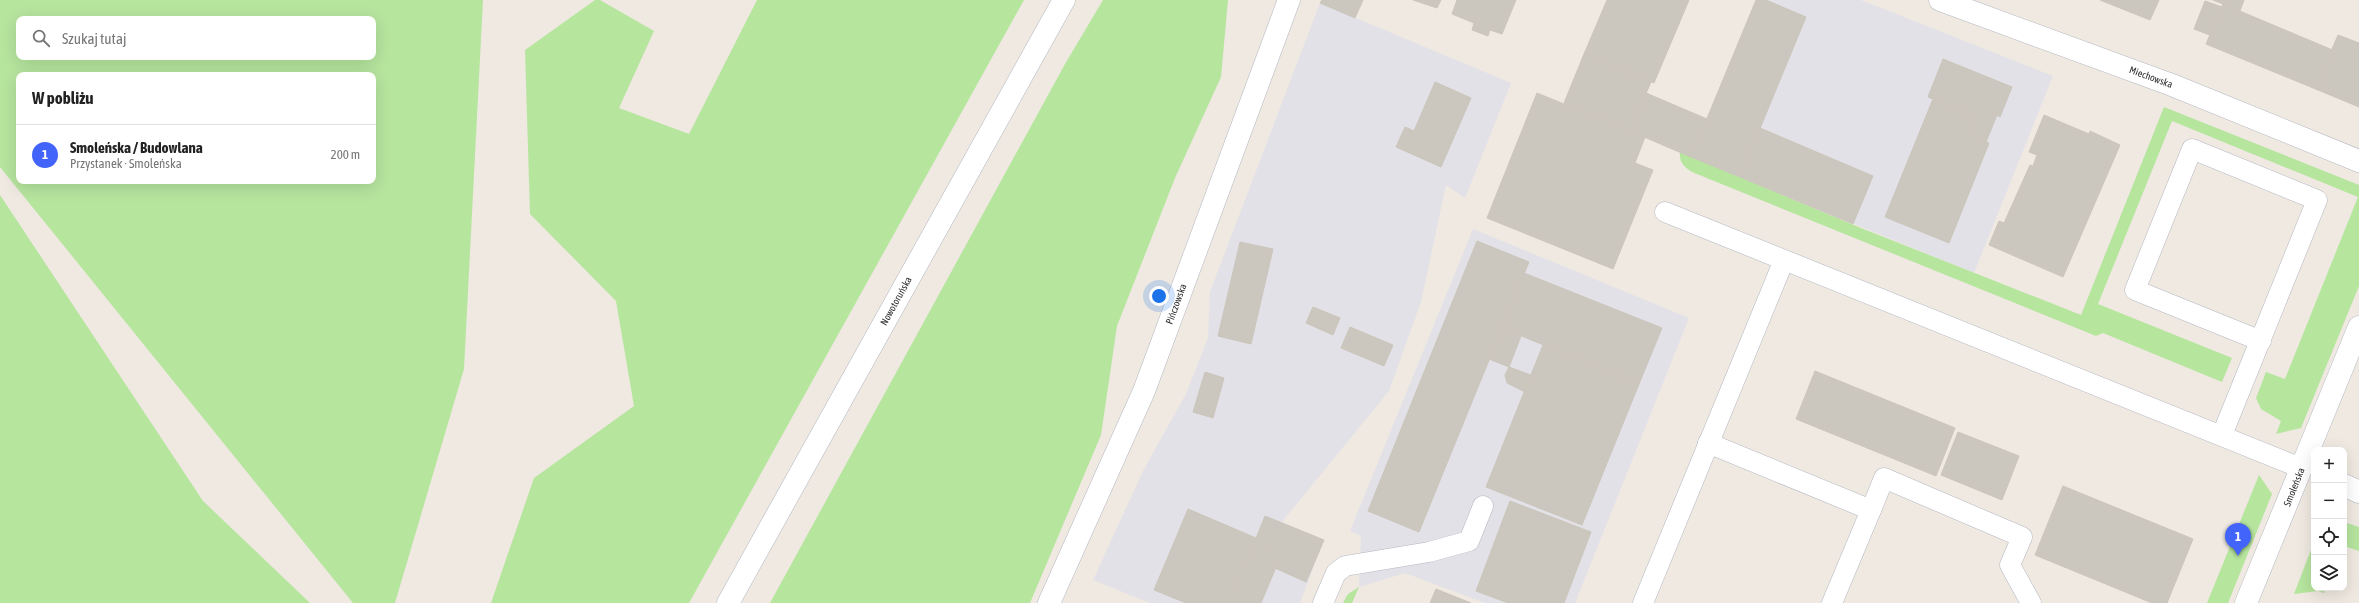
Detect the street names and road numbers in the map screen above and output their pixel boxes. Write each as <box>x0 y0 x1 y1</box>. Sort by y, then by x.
street label: Miechowska <box>2128 64 2174 90</box>
street label: Nowotoruńska <box>878 275 914 327</box>
street label: Pińczowska <box>1164 282 1189 326</box>
street label: Smoleńska <box>2281 466 2307 508</box>

